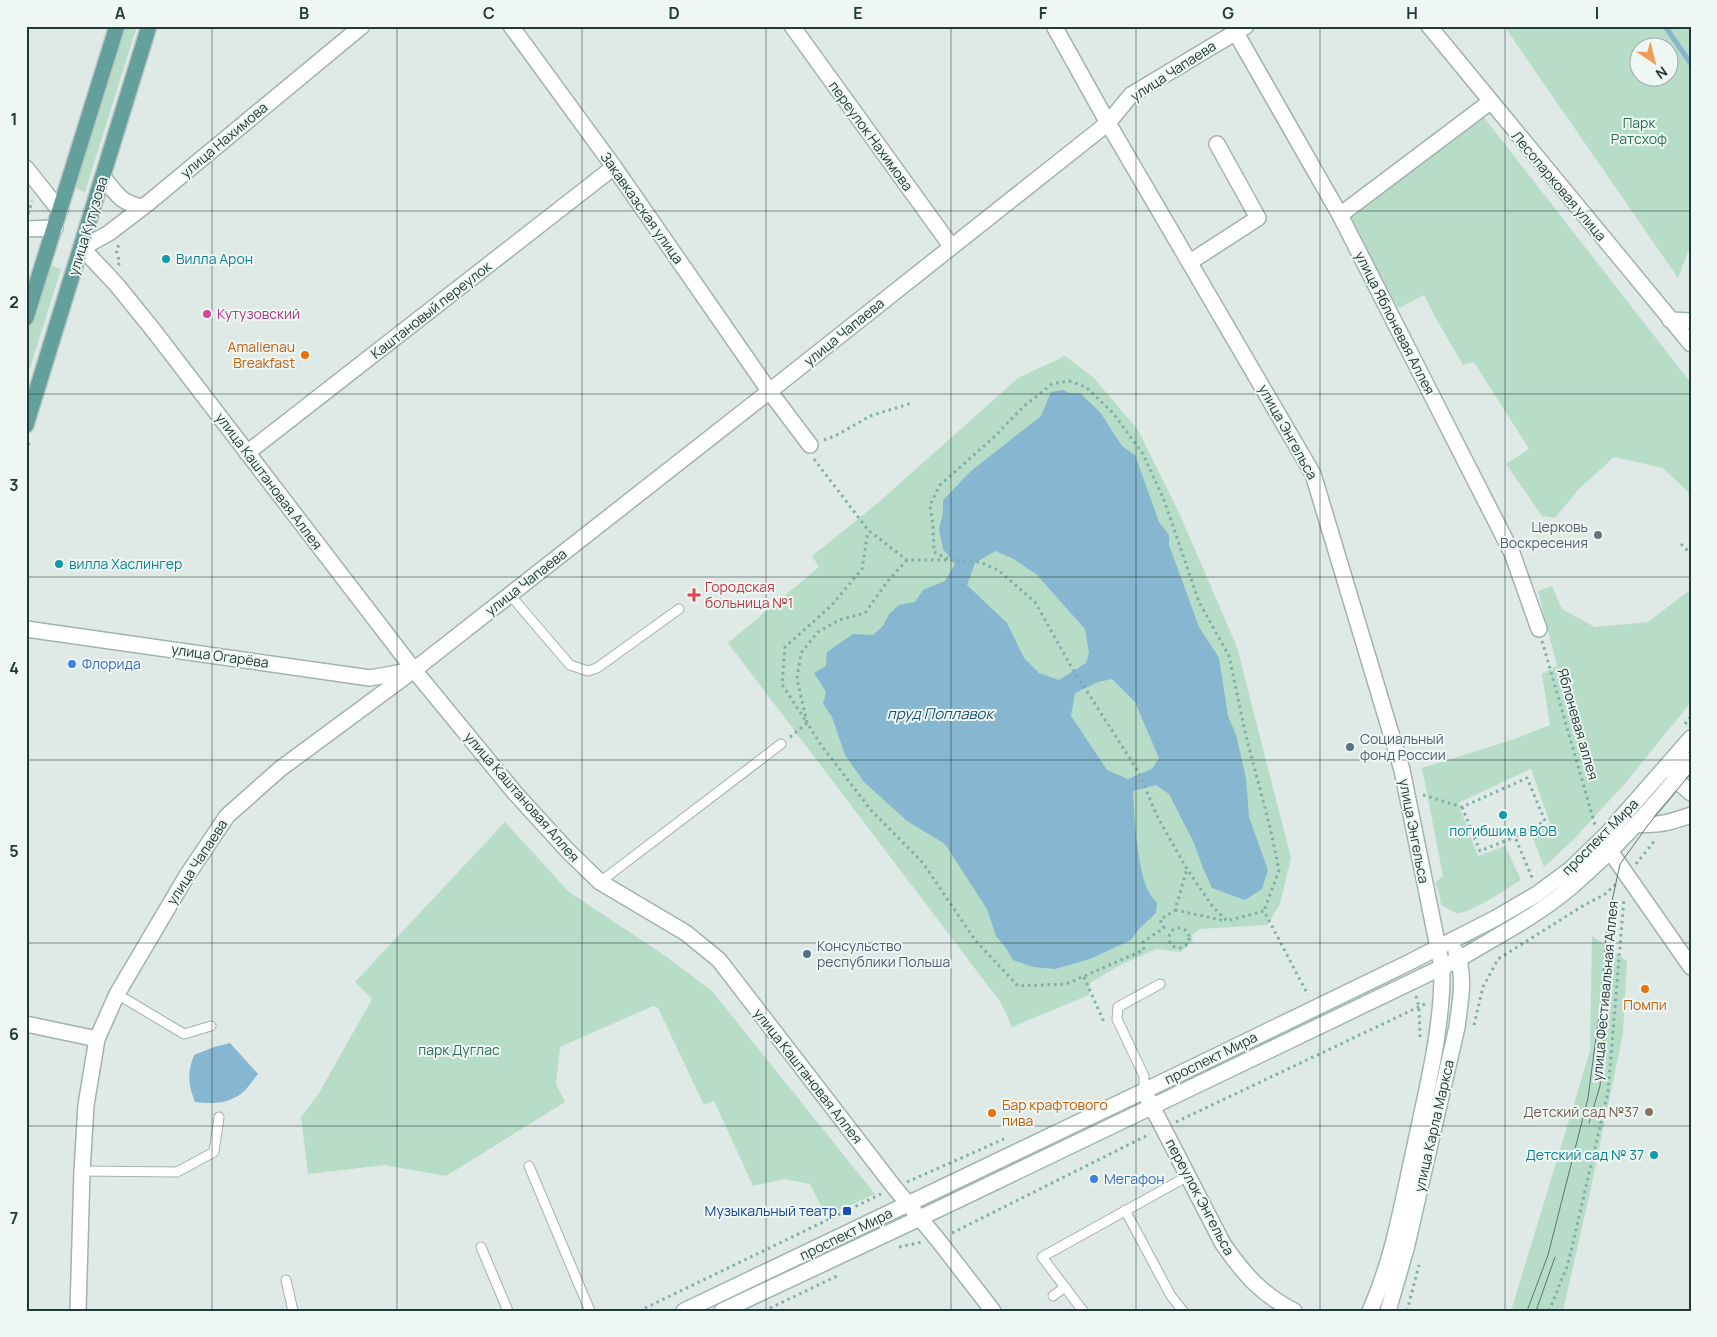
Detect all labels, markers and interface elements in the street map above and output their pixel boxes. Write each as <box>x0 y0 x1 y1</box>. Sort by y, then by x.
text: A <box>115 2 126 24</box>
text: B <box>299 2 309 24</box>
text: C <box>483 2 495 24</box>
text: D <box>668 2 680 24</box>
text: E <box>853 2 863 24</box>
text: F <box>1039 2 1048 24</box>
text: G <box>1222 2 1234 24</box>
text: H <box>1406 2 1418 24</box>
text: I <box>1595 2 1599 24</box>
street label: улица Чапаева <box>1126 36 1219 105</box>
north arrow <box>1630 38 1680 88</box>
text: N <box>1652 62 1671 84</box>
street label: переулок Нахимова <box>825 77 918 195</box>
street label: улица Нахимова <box>176 98 271 182</box>
text: 1 <box>10 108 18 130</box>
park label: Парк Ратсхоф <box>1611 113 1667 148</box>
street label: Лесопарковая улица <box>1508 127 1611 245</box>
street label: Закавказская улица <box>597 148 688 268</box>
street label: улица Кутузова <box>63 174 112 278</box>
street label: улица Яблоневая Аллея <box>1351 248 1440 398</box>
place label: Вилла Арон <box>176 249 253 268</box>
marker: Вилла Арон <box>160 253 172 265</box>
street label: Каштановый переулок <box>366 256 496 363</box>
text: 2 <box>9 291 19 313</box>
street label: улица Чапаева <box>799 293 888 370</box>
place label: Кутузовский <box>217 304 300 323</box>
marker: Кутузовский <box>201 308 213 320</box>
place label: Amalienau Breakfast <box>228 337 295 372</box>
marker: Amalienau Breakfast <box>299 349 311 361</box>
street label: улица Энгельса <box>1254 381 1322 483</box>
street label: улица Каштановая Аллея <box>212 408 327 553</box>
text: 3 <box>9 474 19 496</box>
place label: Церковь Воскресения <box>1500 517 1588 552</box>
marker: Церковь Воскресения <box>1592 529 1604 541</box>
street label: улица Чапаева <box>481 544 570 619</box>
place label: вилла Хаслингер <box>69 554 182 573</box>
marker: вилла Хаслингер <box>53 558 65 570</box>
place label: Городская больница №1 <box>705 577 793 612</box>
marker: Городская больница №1 <box>687 588 701 602</box>
street label: улица Огарёва <box>170 639 270 672</box>
place label: Флорида <box>82 654 141 673</box>
text: 4 <box>9 657 19 679</box>
marker: Флорида <box>66 658 78 670</box>
street label: Яблоневая аллея <box>1553 666 1603 782</box>
water label: пруд Поплавок <box>887 703 995 724</box>
street label: улица Каштановая Аллея <box>460 728 584 866</box>
place label: Социальный фонд России <box>1360 729 1446 764</box>
marker: Социальный фонд России <box>1344 741 1356 753</box>
street label: улица Энгельса <box>1395 777 1434 885</box>
street label: проспект Мира <box>1557 794 1642 879</box>
marker: погибшим в ВОВ <box>1497 809 1509 821</box>
street label: улица Чапаева <box>162 815 231 908</box>
place label: погибшим в ВОВ <box>1449 821 1557 840</box>
text: 5 <box>9 840 19 862</box>
street label: улица Фестивальная Аллея <box>1587 900 1622 1082</box>
place label: Консульство республики Польша <box>817 936 950 971</box>
marker: Консульство республики Польша <box>801 948 813 960</box>
marker: Помпи <box>1639 983 1651 995</box>
place label: Помпи <box>1623 995 1667 1014</box>
street label: улица Каштановая Аллея <box>750 1004 867 1147</box>
text: 6 <box>9 1023 19 1045</box>
street label: проспект Мира <box>1161 1027 1260 1088</box>
park label: парк Дуглас <box>418 1040 500 1059</box>
street label: улица Карла Маркса <box>1409 1058 1458 1194</box>
place label: Бар крафтового пива <box>1002 1095 1108 1130</box>
place label: Детский сад №37 <box>1523 1102 1639 1121</box>
marker: Детский сад №37 <box>1643 1106 1655 1118</box>
marker: Бар крафтового пива <box>986 1107 998 1119</box>
street label: переулок Энгельса <box>1162 1135 1239 1258</box>
place label: Детский сад № 37 <box>1525 1145 1644 1164</box>
marker: Детский сад № 37 <box>1648 1149 1660 1161</box>
place label: Мегафон <box>1104 1169 1165 1188</box>
marker: Мегафон <box>1088 1173 1100 1185</box>
place label: Музыкальный театр <box>705 1201 837 1220</box>
street label: проспект Мира <box>796 1203 895 1264</box>
marker: Музыкальный театр <box>841 1205 853 1217</box>
text: 7 <box>10 1207 18 1229</box>

